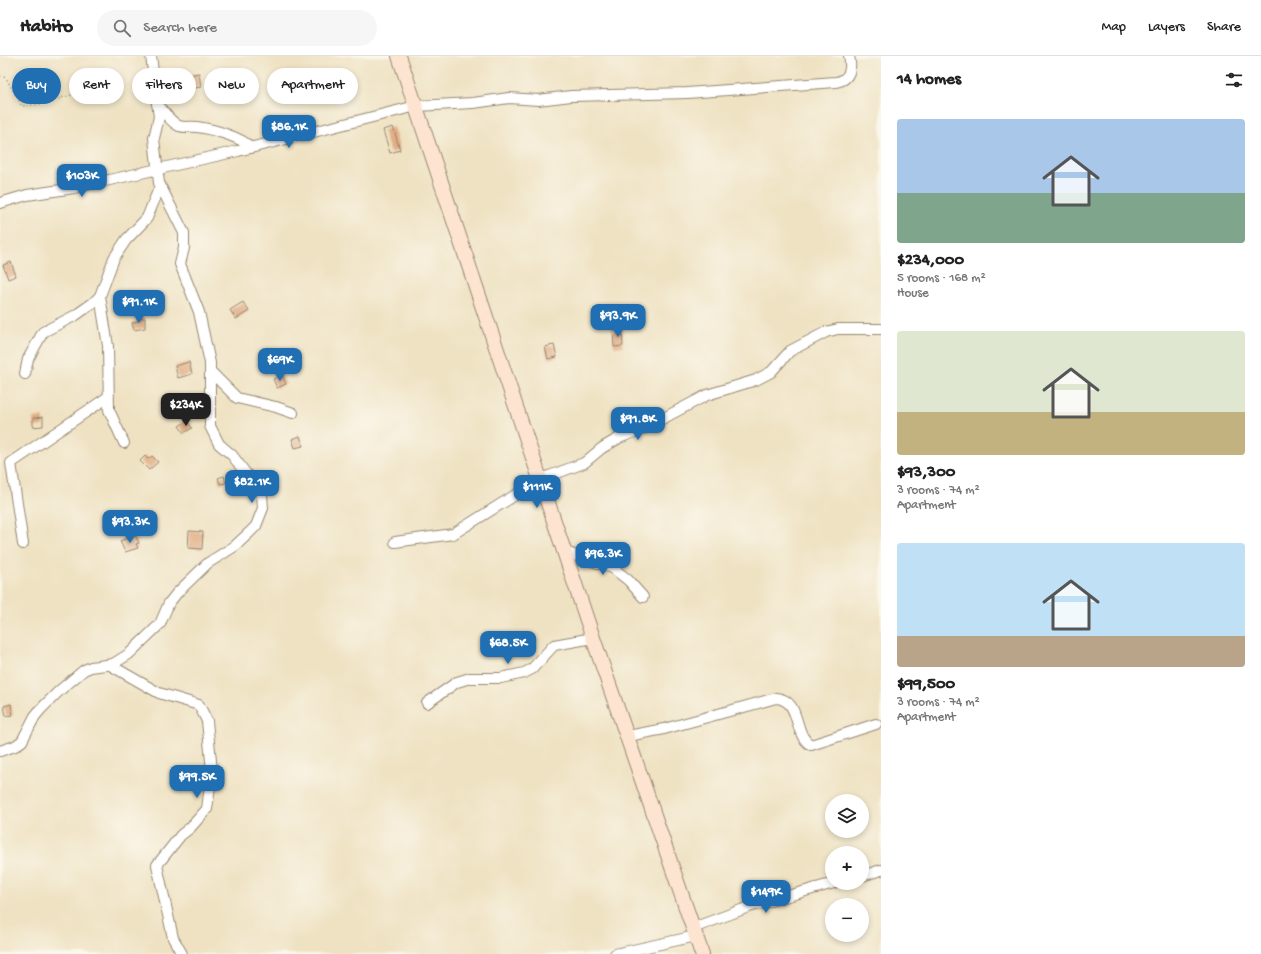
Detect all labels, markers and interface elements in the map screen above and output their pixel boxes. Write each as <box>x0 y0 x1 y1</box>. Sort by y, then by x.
search box <box>97 10 377 46</box>
text: Habito <box>20 16 73 39</box>
icon: search <box>111 17 133 39</box>
text: Search here <box>143 19 217 37</box>
text: Map <box>1102 19 1126 36</box>
text: Layers <box>1148 19 1185 36</box>
text: Share <box>1207 19 1241 36</box>
chip: Buy <box>12 68 61 104</box>
chip: Rent <box>69 68 124 104</box>
chip: Filters <box>132 68 196 104</box>
chip: New <box>204 68 259 104</box>
chip: Apartment <box>267 68 358 104</box>
icon: filters <box>1223 69 1245 91</box>
text: 14 homes <box>897 70 961 90</box>
pin: $86.1K <box>256 115 322 149</box>
text: $86.1K <box>271 120 307 135</box>
icon: home <box>1035 145 1107 217</box>
pin: $103K <box>54 164 110 198</box>
text: $103K <box>66 169 98 184</box>
text: $234,000 <box>897 251 964 271</box>
text: 5 rooms · 168 m² <box>897 271 986 286</box>
text: House <box>897 286 929 301</box>
pin: $91.1K <box>106 290 172 324</box>
text: $91.1K <box>122 295 156 310</box>
pin: $93.9K <box>585 304 651 338</box>
text: $93.9K <box>600 309 636 324</box>
pin: $69K <box>256 348 304 382</box>
text: $69K <box>267 353 293 368</box>
icon: home <box>1035 357 1107 429</box>
pin: $234K <box>158 393 214 427</box>
text: $234K <box>170 398 202 413</box>
pin: $91.8K <box>605 407 671 441</box>
text: $91.8K <box>620 412 656 427</box>
text: $93,300 <box>897 463 955 483</box>
pin: $82.1K <box>219 470 285 504</box>
text: $82.1K <box>234 475 270 490</box>
pin: $111K <box>509 475 565 509</box>
text: $111K <box>523 480 551 495</box>
text: 3 rooms · 74 m² <box>897 483 980 498</box>
text: Apartment <box>897 498 956 513</box>
pin: $93.3K <box>97 510 163 544</box>
text: $93.3K <box>111 515 149 530</box>
pin: $96.3K <box>570 542 636 576</box>
text: $96.3K <box>585 547 621 562</box>
icon: home <box>1035 569 1107 641</box>
pin: $68.5K <box>475 631 541 665</box>
text: $68.5K <box>489 636 527 651</box>
text: $99,500 <box>897 675 955 695</box>
text: 3 rooms · 74 m² <box>897 695 980 710</box>
text: Apartment <box>897 710 956 725</box>
pin: $99.5K <box>164 765 230 799</box>
text: $99.5K <box>179 770 215 785</box>
map controls <box>825 794 869 942</box>
button: layers <box>825 794 869 838</box>
button: + <box>825 846 869 890</box>
pin: $149K <box>738 880 794 914</box>
text: $149K <box>751 885 781 900</box>
button: − <box>825 898 869 942</box>

